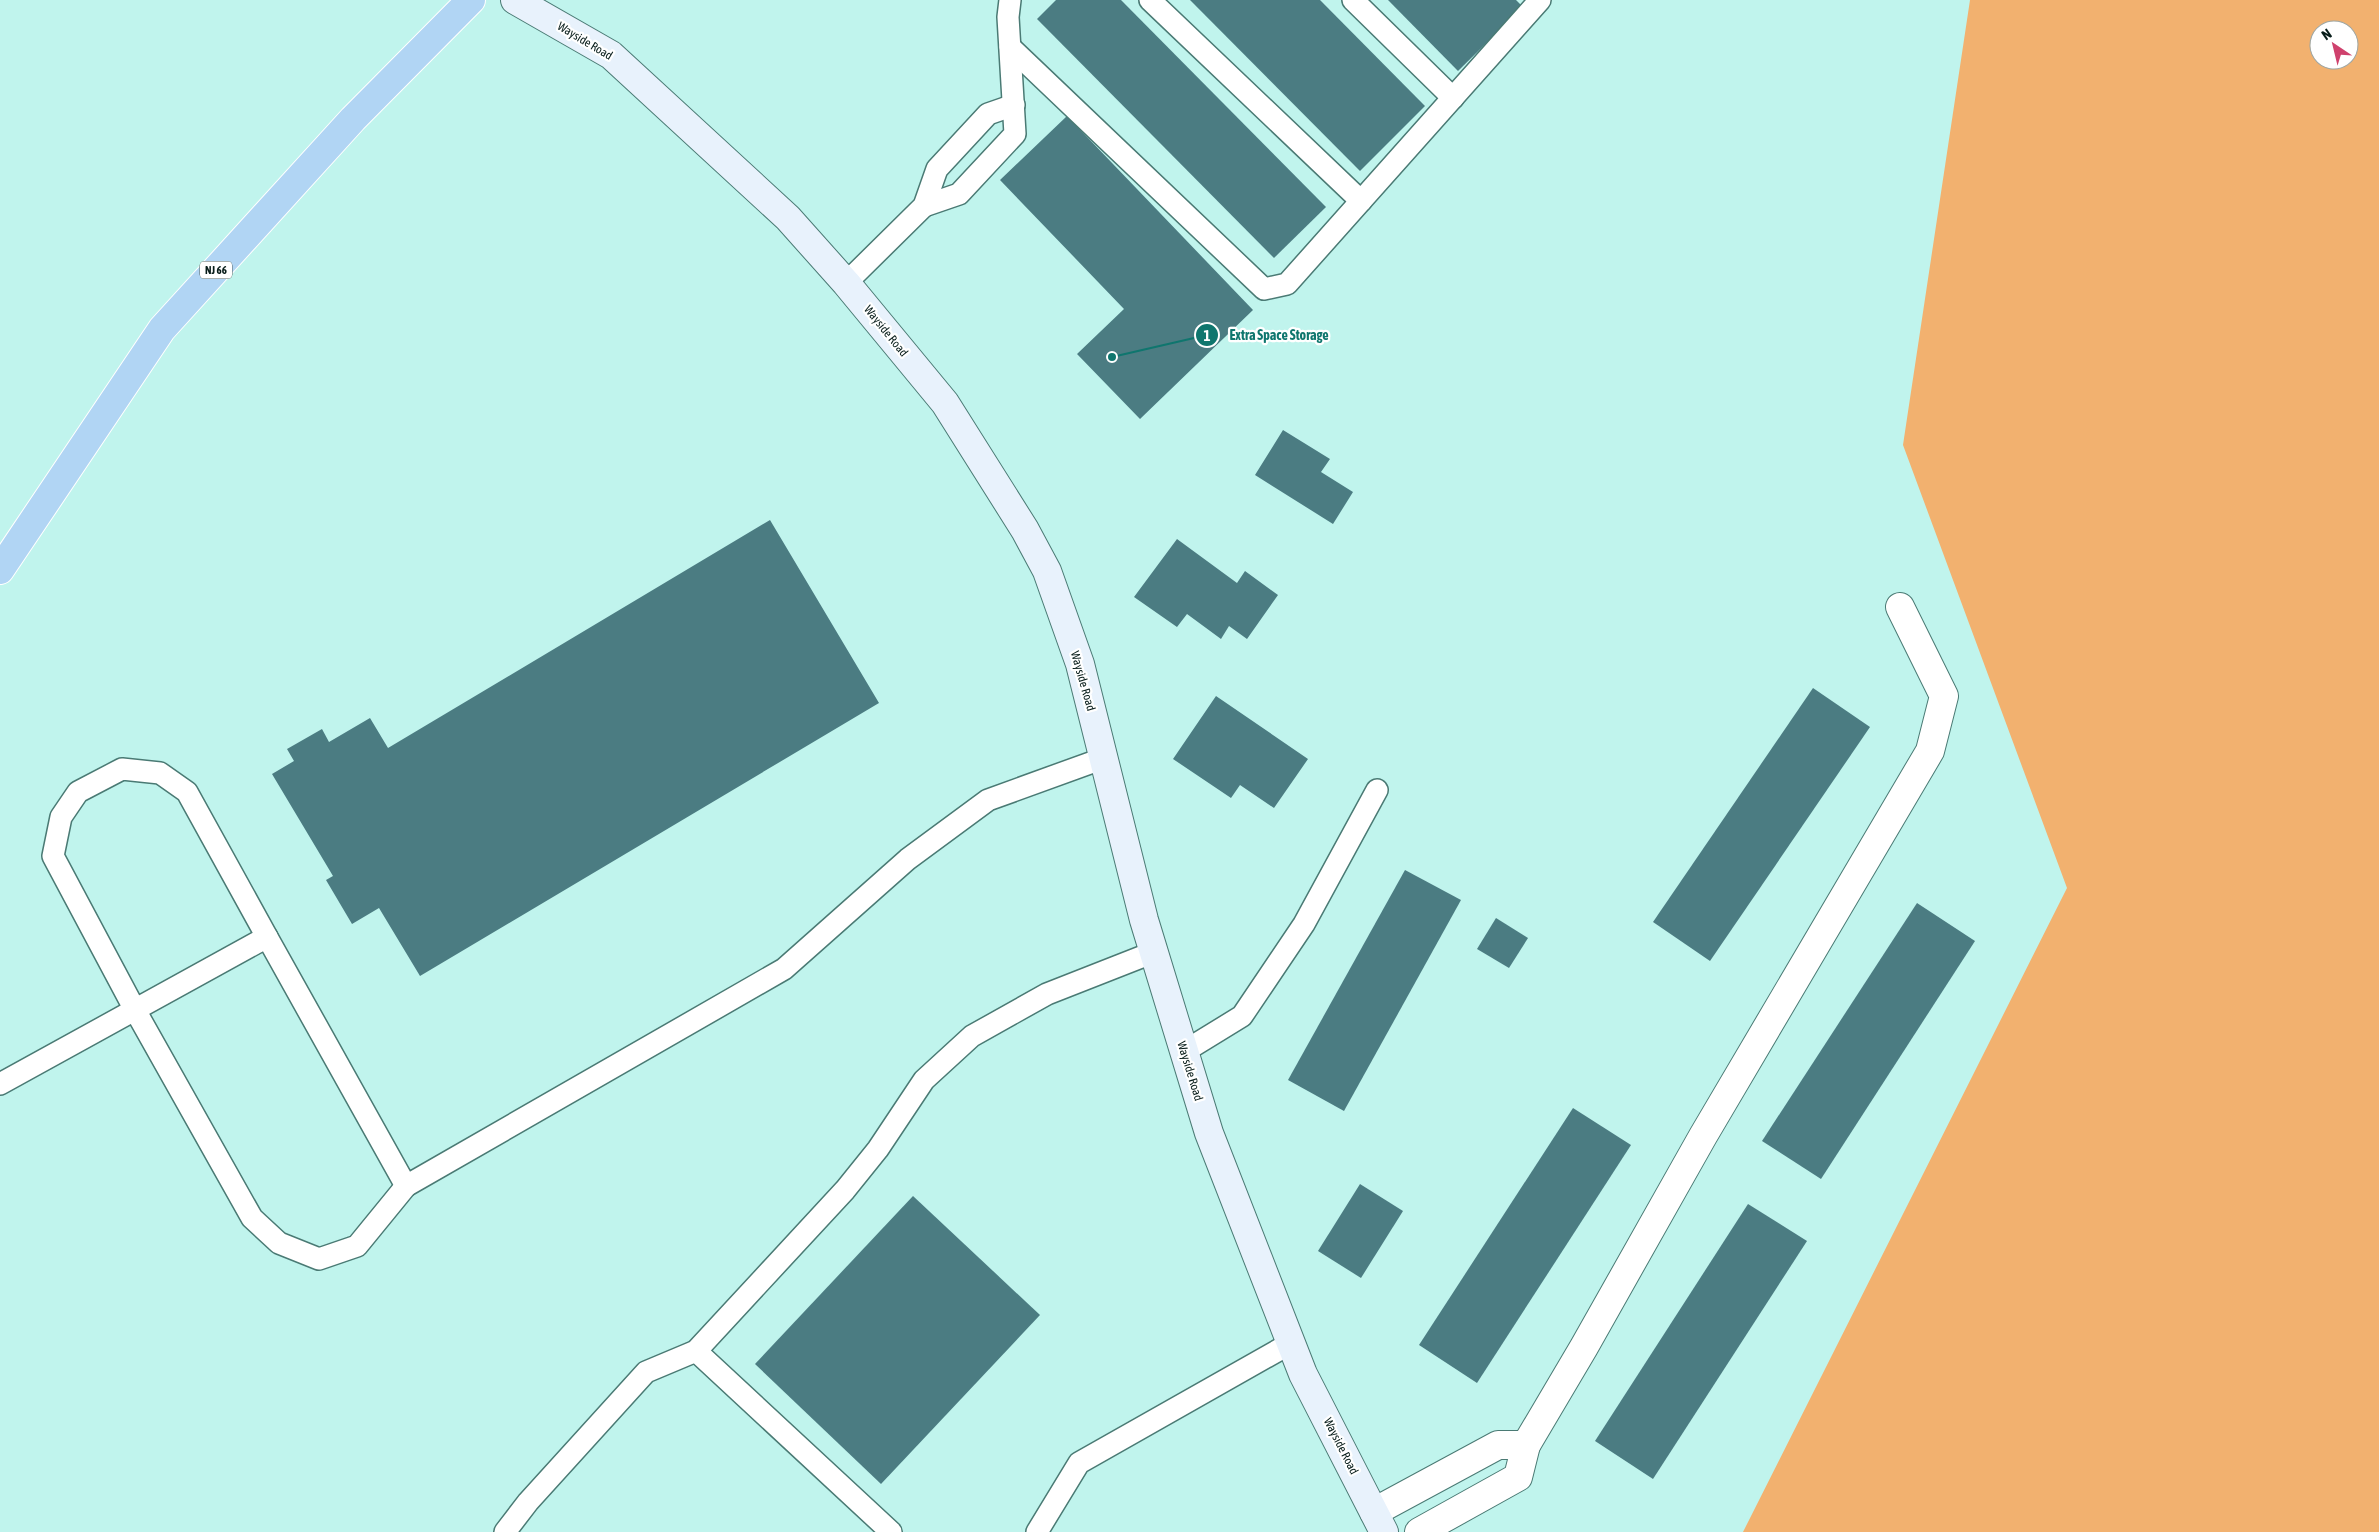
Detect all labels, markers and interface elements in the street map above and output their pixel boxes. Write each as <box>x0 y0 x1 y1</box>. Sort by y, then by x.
street label: Wayside Road <box>555 19 615 63</box>
north arrow <box>2309 20 2359 70</box>
text: N <box>2319 25 2335 43</box>
road number: NJ 66 <box>200 262 232 278</box>
street label: Wayside Road <box>861 303 911 359</box>
callout: Extra Space Storage <box>1195 321 1339 350</box>
text: 1 <box>1203 327 1211 344</box>
text: Extra Space Storage <box>1229 327 1329 343</box>
street label: Wayside Road <box>1068 649 1098 713</box>
street label: Wayside Road <box>1174 1040 1206 1102</box>
street label: Wayside Road <box>1321 1415 1361 1477</box>

